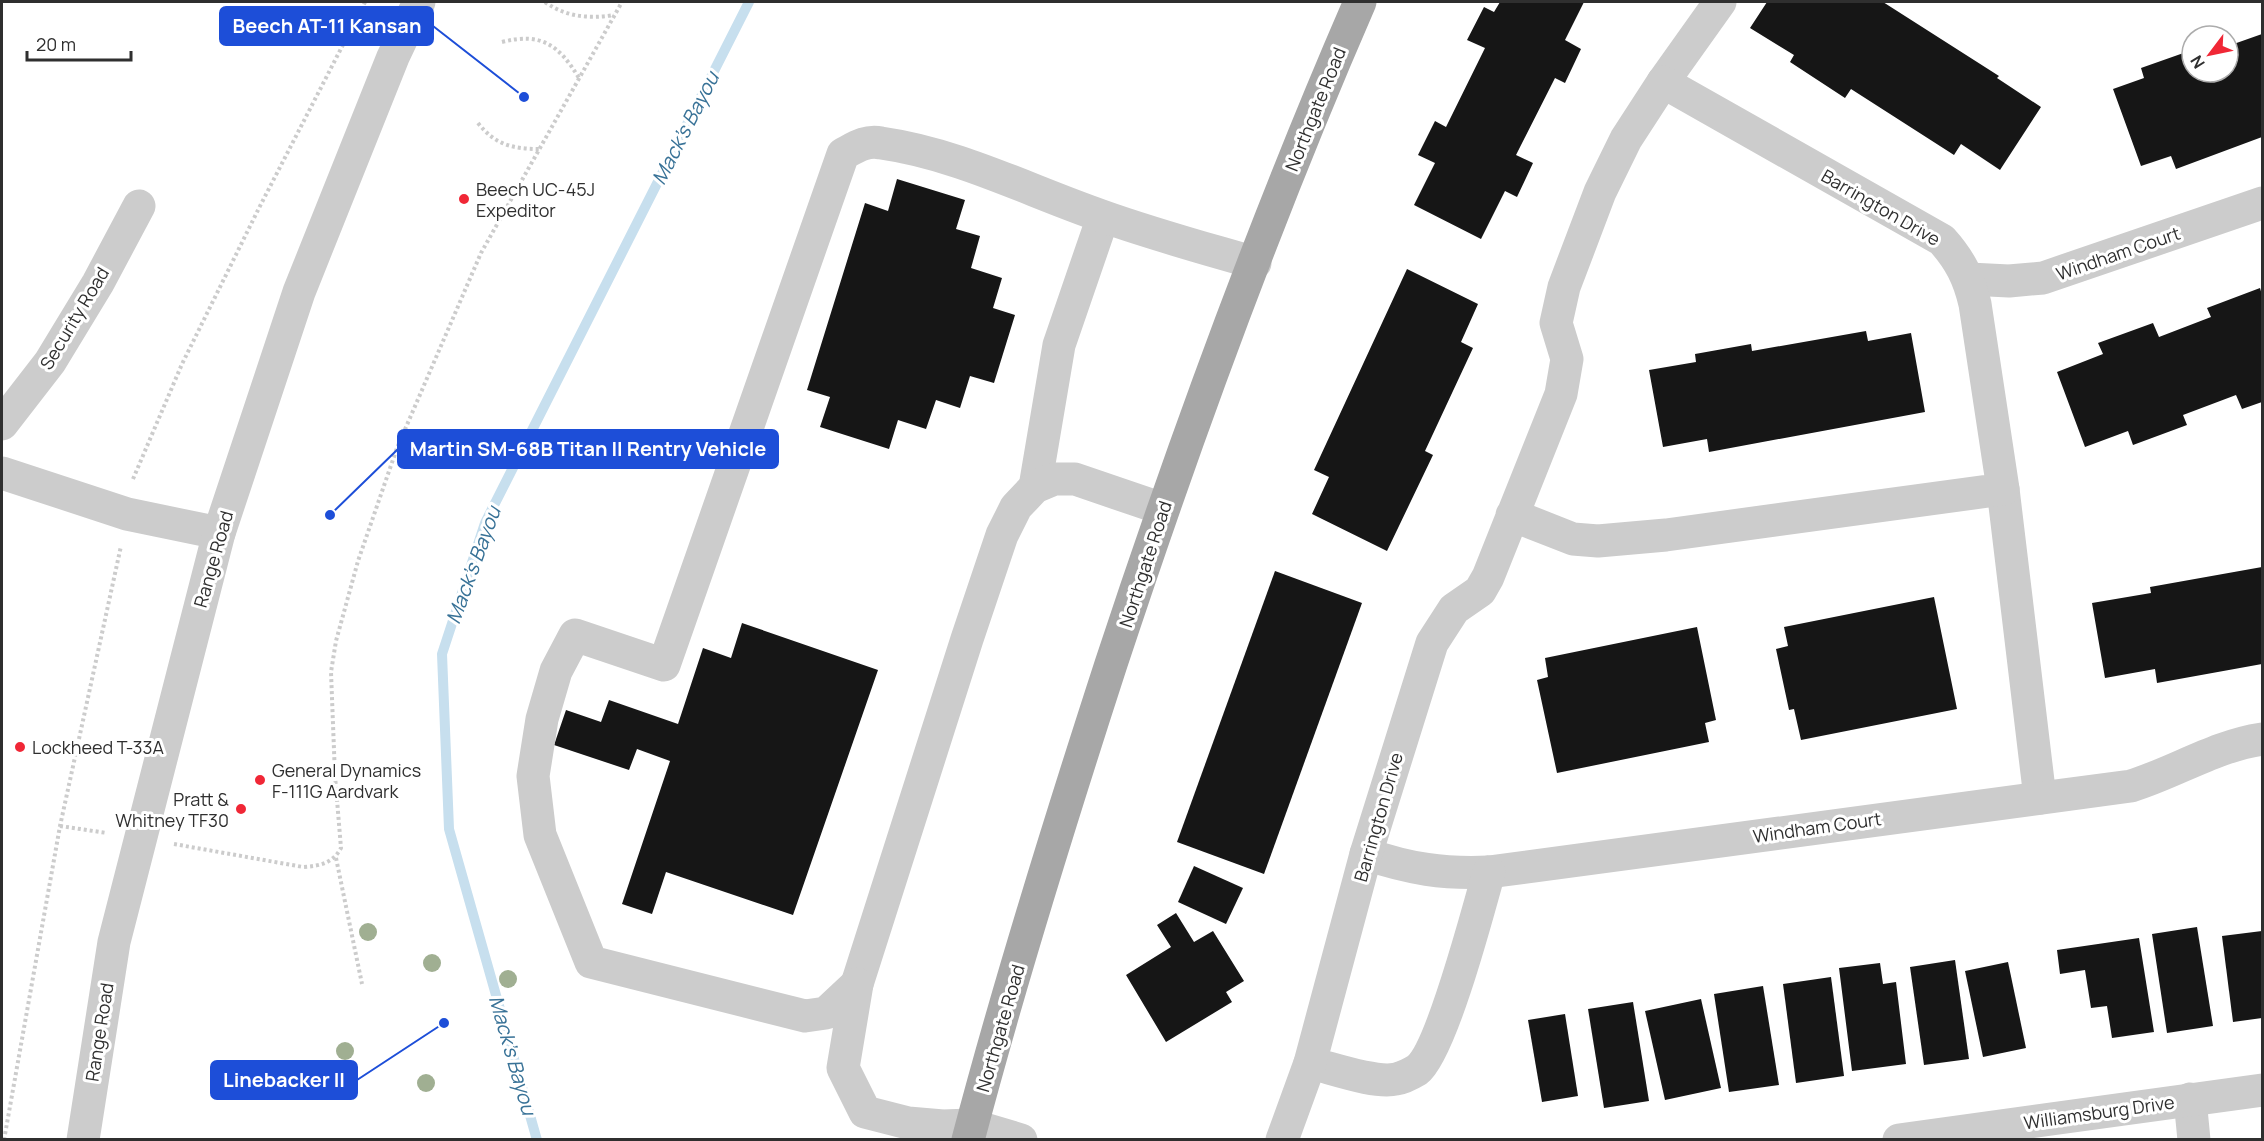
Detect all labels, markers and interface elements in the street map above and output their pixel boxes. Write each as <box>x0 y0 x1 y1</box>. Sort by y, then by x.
callout: Beech AT-11 Kansan <box>220 7 433 45</box>
text: Beech AT-11 Kansan <box>233 12 421 39</box>
scale bar <box>27 24 130 62</box>
north arrow <box>2180 24 2240 84</box>
text: 20 m <box>36 32 76 56</box>
street label: Northgate Road <box>1279 43 1351 175</box>
text: N <box>2185 51 2210 73</box>
water label: Mack's Bayou <box>645 65 726 189</box>
street label: Barrington Drive <box>1817 163 1945 251</box>
place label: Beech UC-45J Expeditor <box>476 177 595 222</box>
marker: Beech UC-45J Expeditor <box>457 192 471 206</box>
street label: Windham Court <box>2053 221 2183 285</box>
street label: Security Road <box>34 262 114 374</box>
callout: Martin SM-68B Titan II Rentry Vehicle <box>398 430 778 468</box>
text: Martin SM-68B Titan II Rentry Vehicle <box>410 435 766 462</box>
street label: Northgate Road <box>1113 498 1177 630</box>
water label: Mack's Bayou <box>439 501 507 627</box>
street label: Range Road <box>188 508 238 610</box>
place label: Lockheed T-33A <box>32 735 164 759</box>
marker: Lockheed T-33A <box>13 740 27 754</box>
street label: Barrington Drive <box>1348 750 1408 884</box>
place label: General Dynamics F-111G Aardvark <box>272 758 421 803</box>
marker: General Dynamics F-111G Aardvark <box>253 773 267 787</box>
place label: Pratt & Whitney TF30 <box>115 787 229 832</box>
marker: Pratt & Whitney TF30 <box>234 802 248 816</box>
street label: Windham Court <box>1751 806 1883 848</box>
street label: Northgate Road <box>970 961 1030 1095</box>
street label: Range Road <box>79 981 119 1083</box>
water label: Mack's Bayou <box>483 992 543 1120</box>
callout: Linebacker II <box>211 1061 357 1099</box>
text: Linebacker II <box>223 1066 345 1093</box>
street label: Williamsburg Drive <box>2022 1090 2176 1134</box>

